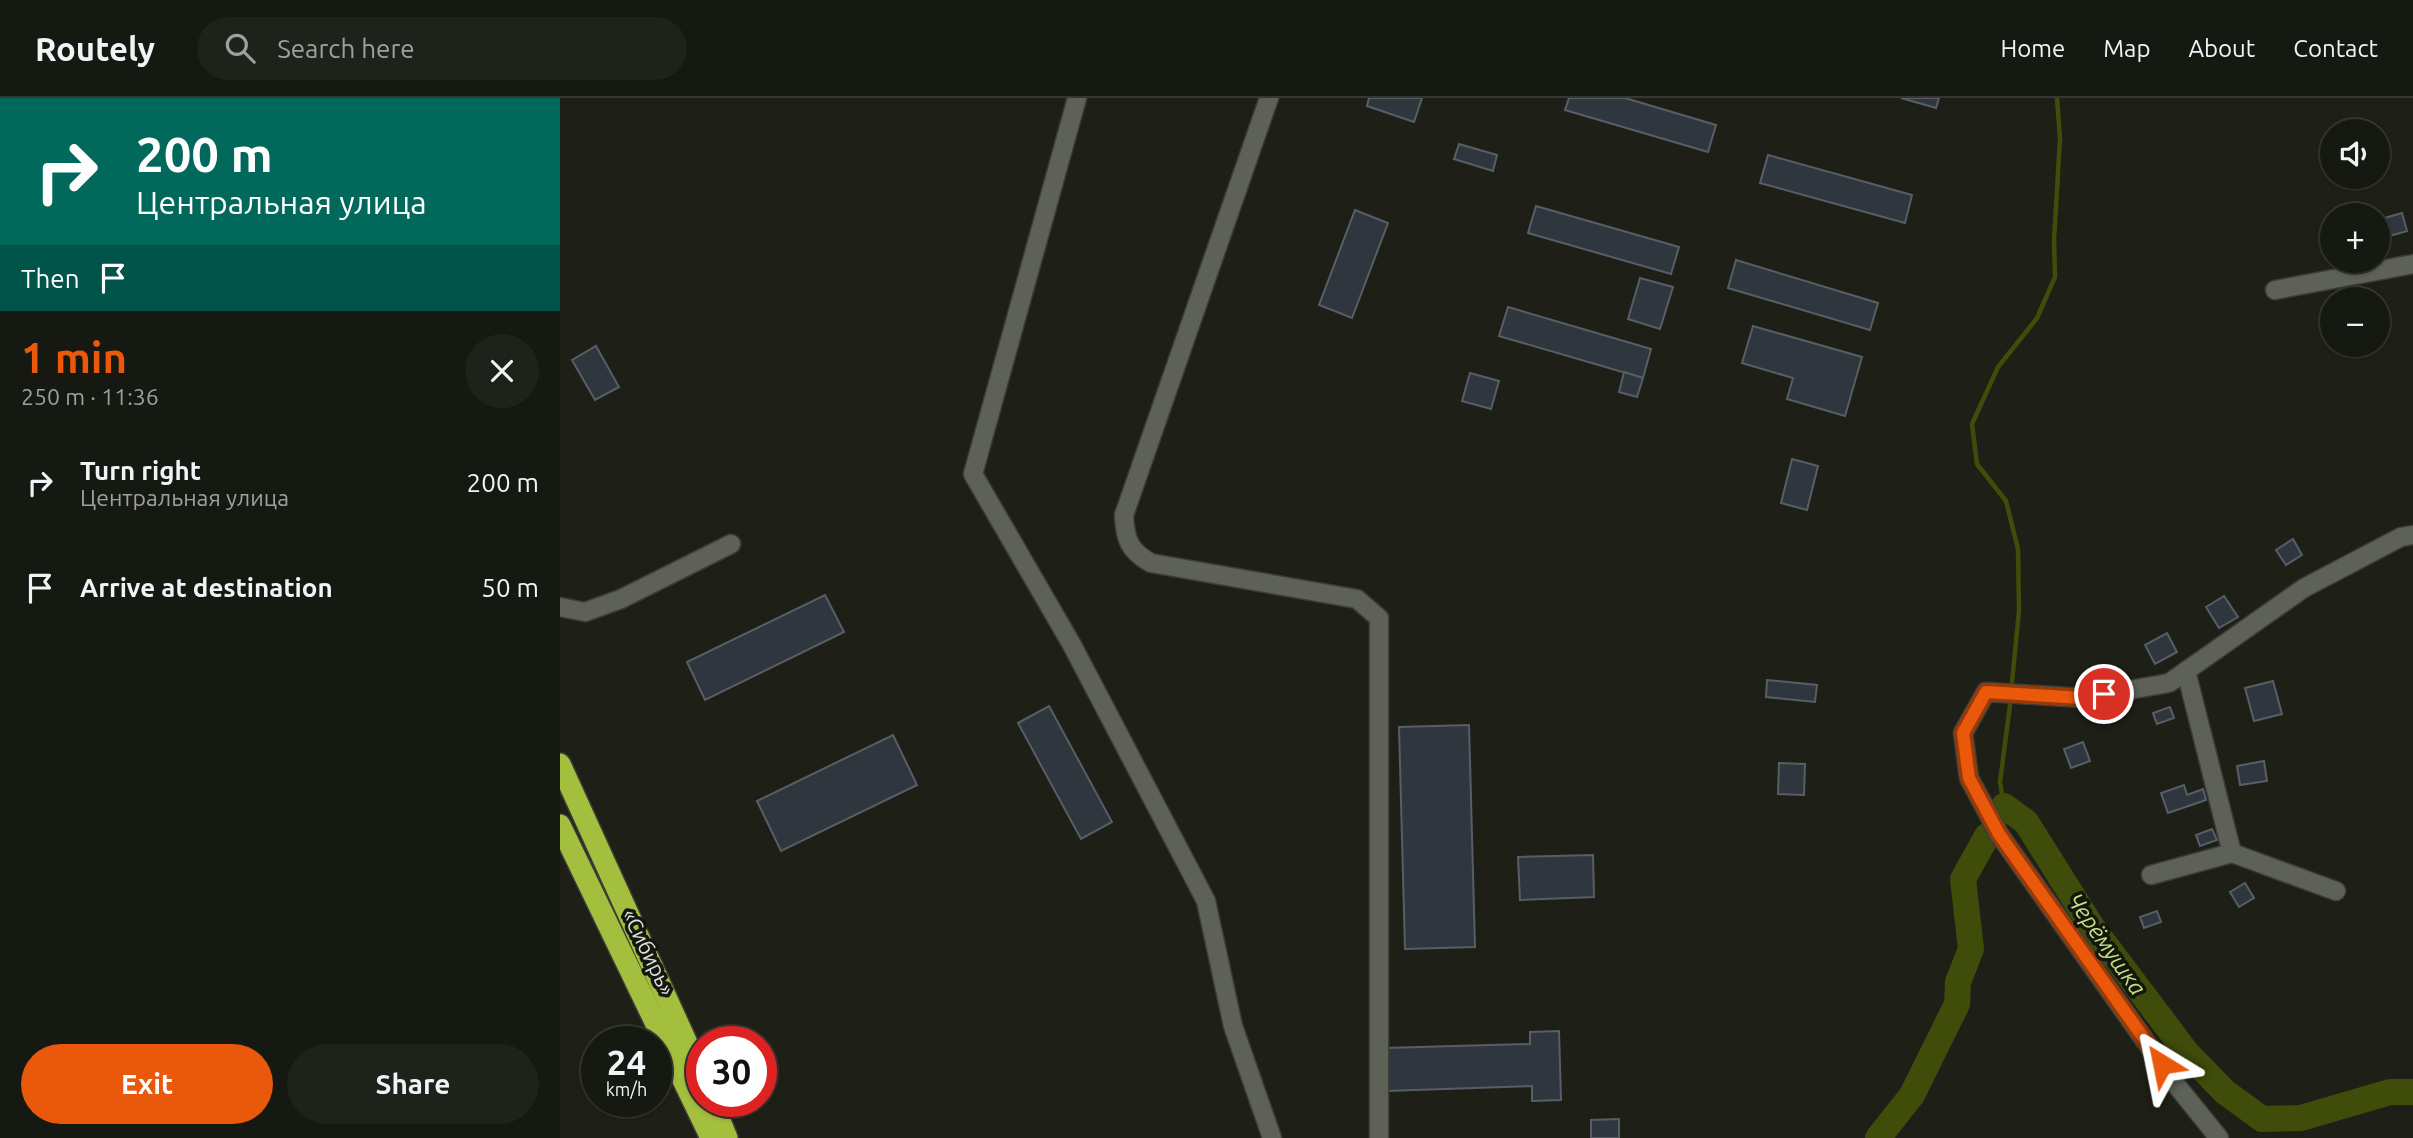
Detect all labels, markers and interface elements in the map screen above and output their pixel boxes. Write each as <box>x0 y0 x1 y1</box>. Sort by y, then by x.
search box <box>197 17 687 80</box>
icon: search <box>221 29 259 67</box>
text: Routely <box>35 30 155 67</box>
text: Search here <box>277 34 415 63</box>
text: Home <box>2000 35 2065 62</box>
text: Map <box>2103 35 2150 62</box>
text: About <box>2188 35 2255 62</box>
text: Contact <box>2293 35 2378 62</box>
map controls <box>2320 119 2390 357</box>
button: sound <box>2320 119 2390 189</box>
icon: right <box>21 126 112 217</box>
text: 200 m <box>136 126 273 181</box>
text: Центральная улица <box>136 184 427 220</box>
button: + <box>2320 203 2390 273</box>
icon: arrive <box>94 259 132 297</box>
text: Then <box>21 264 80 293</box>
button: − <box>2320 287 2390 357</box>
text: 1 min <box>21 334 127 381</box>
button: close <box>465 334 539 408</box>
text: 250 m · 11:36 <box>21 384 159 409</box>
text: Turn right <box>80 456 201 485</box>
icon: right <box>21 464 59 502</box>
text: 200 m <box>467 468 539 497</box>
text: Центральная улица <box>80 485 289 510</box>
icon: arrive <box>21 569 59 607</box>
text: Arrive at destination <box>80 573 333 602</box>
text: 50 m <box>481 573 539 602</box>
pin <box>2074 664 2134 724</box>
icon: arrive <box>2085 675 2123 713</box>
water label: Черёмушка <box>2063 889 2151 999</box>
street label: «Сибирь» <box>618 905 680 999</box>
speed limit sign: 30 <box>686 1026 777 1117</box>
position arrow <box>2125 1027 2199 1101</box>
text: 24 <box>607 1042 646 1082</box>
button: Exit <box>21 1044 273 1124</box>
button: Share <box>287 1044 539 1124</box>
text: km/h <box>606 1079 647 1099</box>

